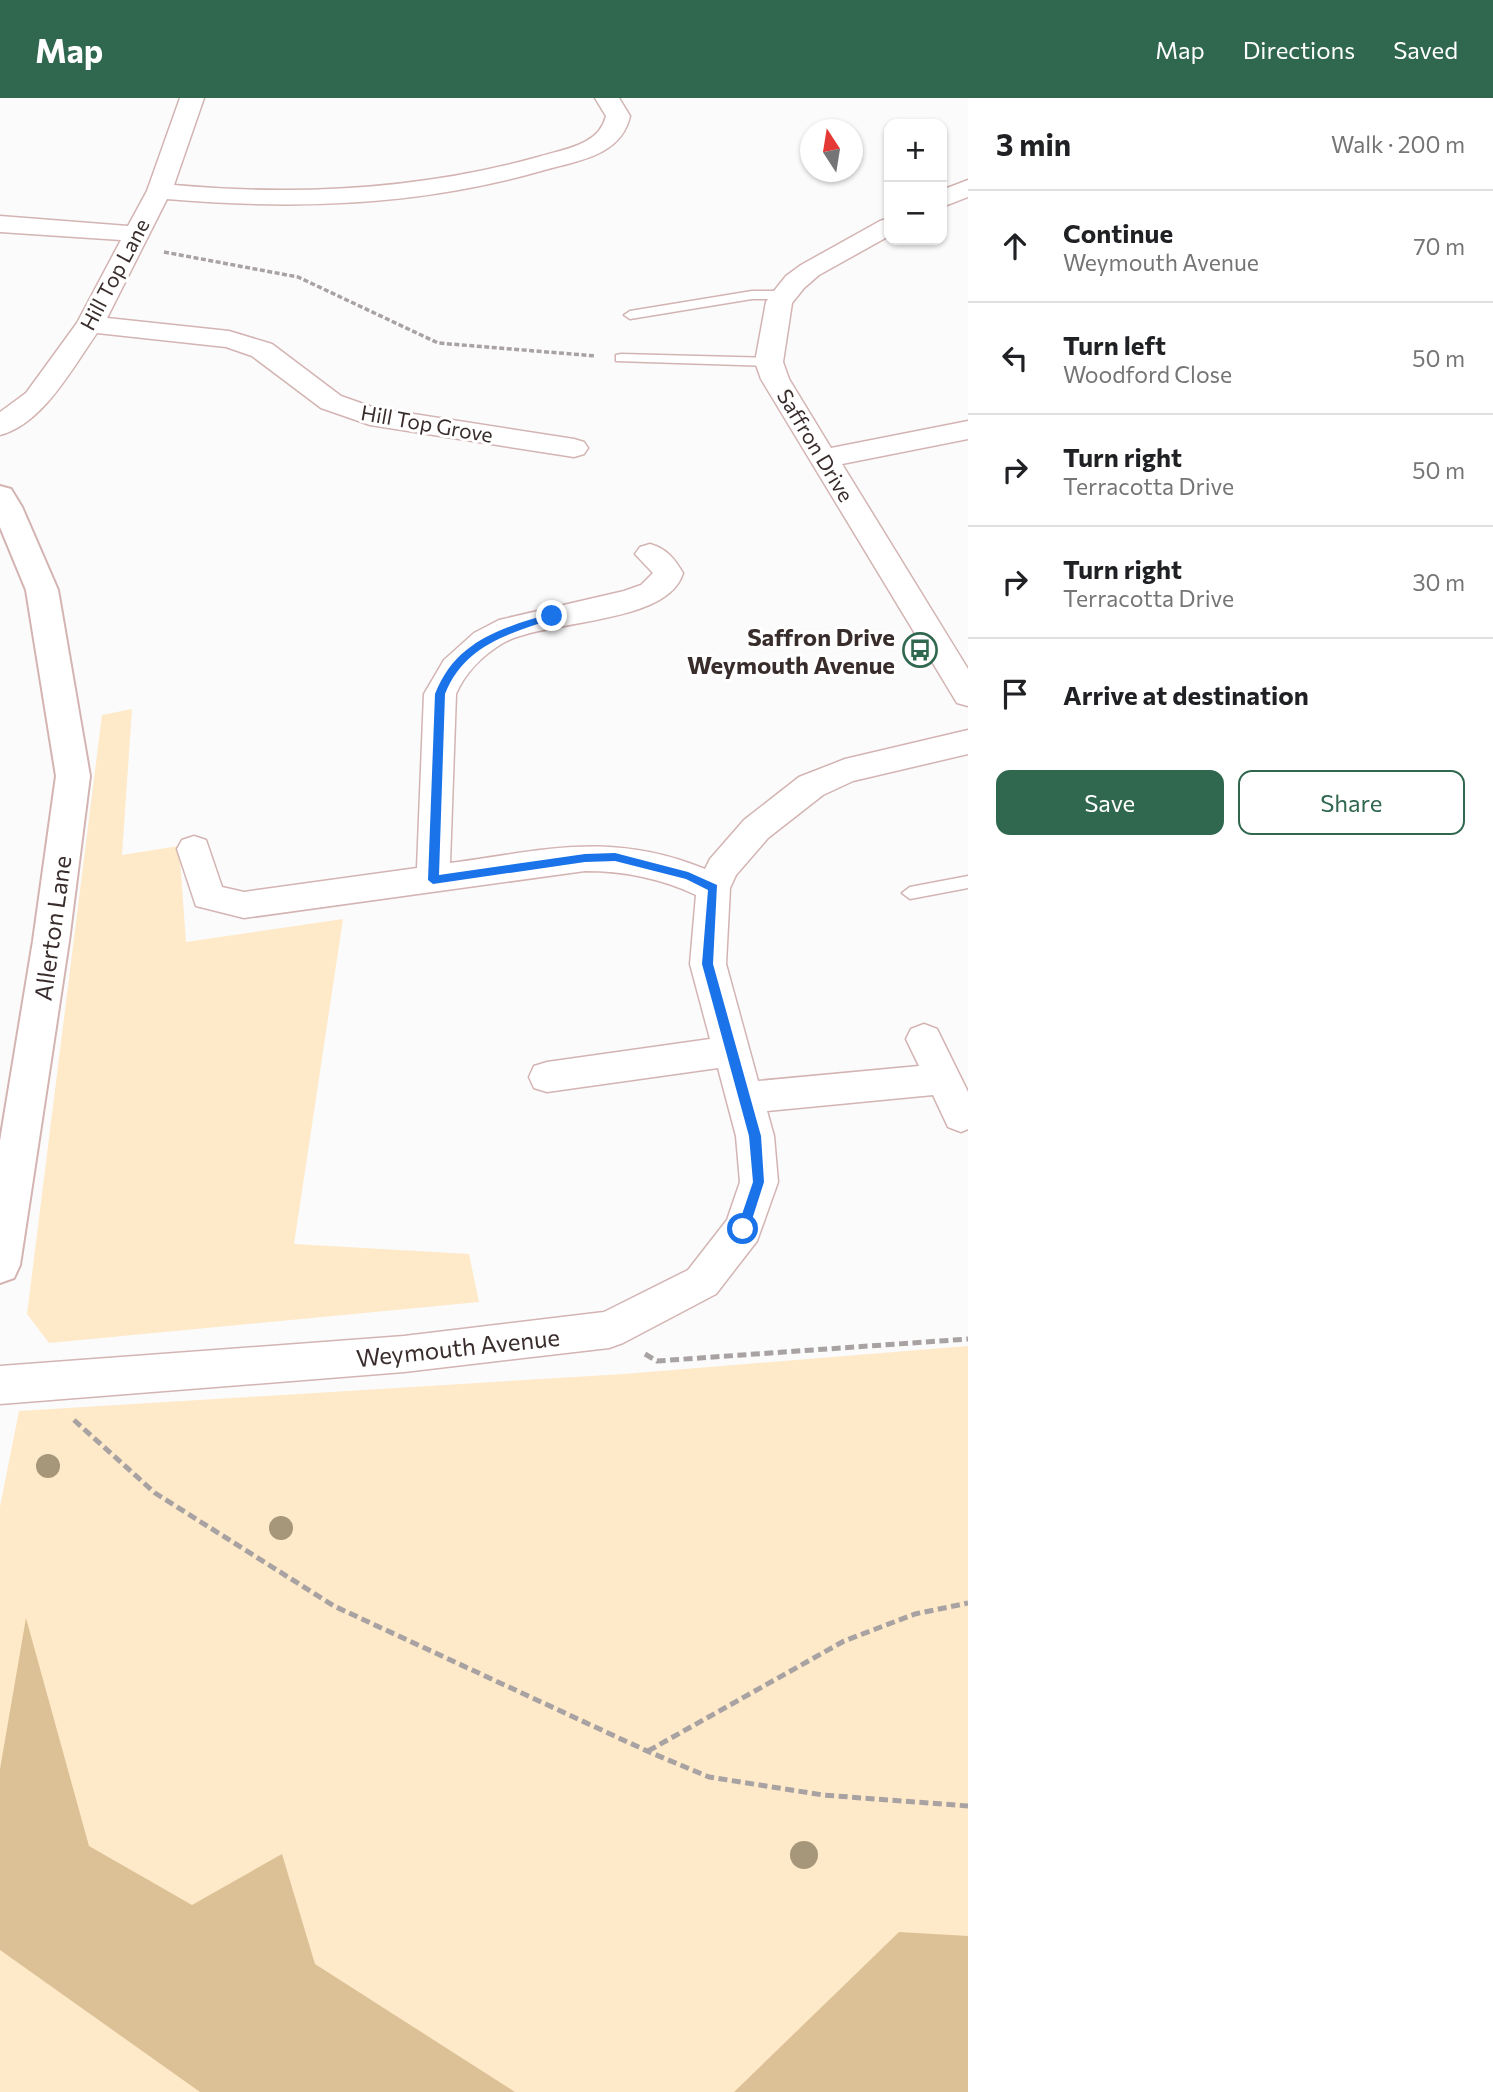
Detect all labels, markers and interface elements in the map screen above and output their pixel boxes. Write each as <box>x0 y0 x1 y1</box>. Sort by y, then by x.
text: Map <box>35 29 103 70</box>
text: Map <box>1155 35 1205 64</box>
text: Directions <box>1243 35 1355 64</box>
text: Saved <box>1393 35 1458 64</box>
north arrow <box>800 119 863 182</box>
map controls <box>884 119 947 245</box>
button: + <box>884 119 947 182</box>
text: 3 min <box>996 125 1071 162</box>
text: Walk · 200 m <box>1331 130 1465 158</box>
button: − <box>884 182 947 245</box>
street label: Hill Top Lane <box>74 214 154 334</box>
text: Continue <box>1063 217 1173 248</box>
icon: ahead <box>996 227 1034 265</box>
text: 70 m <box>1413 232 1465 260</box>
text: Weymouth Avenue <box>1063 248 1259 276</box>
text: Turn left <box>1063 329 1166 360</box>
icon: left <box>996 339 1034 377</box>
text: 50 m <box>1412 344 1465 372</box>
text: Woodford Close <box>1063 360 1232 388</box>
street label: Saffron Drive <box>773 384 859 506</box>
street label: Hill Top Grove <box>359 399 495 447</box>
text: Turn right <box>1063 441 1182 472</box>
icon: right <box>996 451 1034 489</box>
text: 50 m <box>1412 456 1465 484</box>
text: Terracotta Drive <box>1063 472 1234 500</box>
text: Turn right <box>1063 553 1182 584</box>
icon: right <box>996 563 1034 601</box>
text: 30 m <box>1412 568 1465 596</box>
text: Terracotta Drive <box>1063 584 1234 612</box>
route end <box>536 600 567 631</box>
place label: Saffron Drive Weymouth Avenue <box>687 622 895 679</box>
bus stop icon: Saffron Drive Weymouth Avenue <box>901 631 939 669</box>
icon: arrive <box>996 675 1034 713</box>
text: Arrive at destination <box>1063 679 1309 710</box>
button: Save <box>996 770 1224 835</box>
button: Share <box>1238 770 1465 835</box>
street label: Allerton Lane <box>27 854 77 1002</box>
route start <box>727 1213 758 1244</box>
street label: Weymouth Avenue <box>355 1322 561 1372</box>

